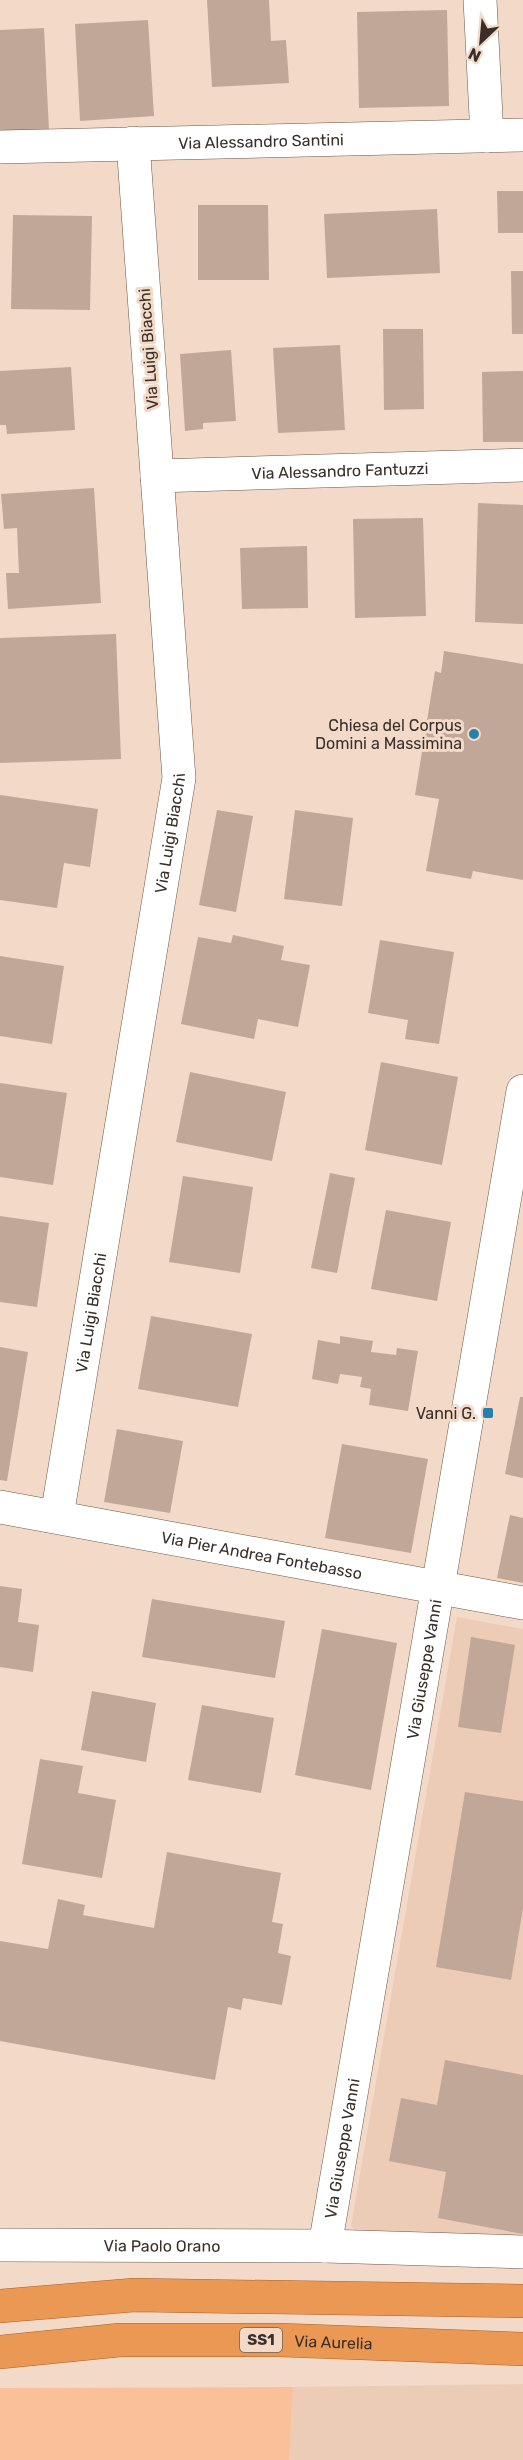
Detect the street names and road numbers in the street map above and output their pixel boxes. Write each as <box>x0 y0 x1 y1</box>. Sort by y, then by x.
street label: Via Alessandro Santini <box>178 130 344 153</box>
street label: Via Luigi Biacchi <box>135 288 162 410</box>
street label: Via Alessandro Fantuzzi <box>251 459 429 483</box>
street label: Via Luigi Biacchi <box>151 773 189 895</box>
street label: Via Luigi Biacchi <box>72 1251 110 1374</box>
street label: Via Pier Andrea Fontebasso <box>159 1528 364 1583</box>
street label: Via Giuseppe Vanni <box>403 1598 446 1741</box>
street label: Via Giuseppe Vanni <box>321 2077 364 2220</box>
street label: Via Paolo Orano <box>104 2236 220 2256</box>
road number: SS1 <box>240 2328 282 2352</box>
street label: Via Aurelia <box>294 2332 373 2353</box>

